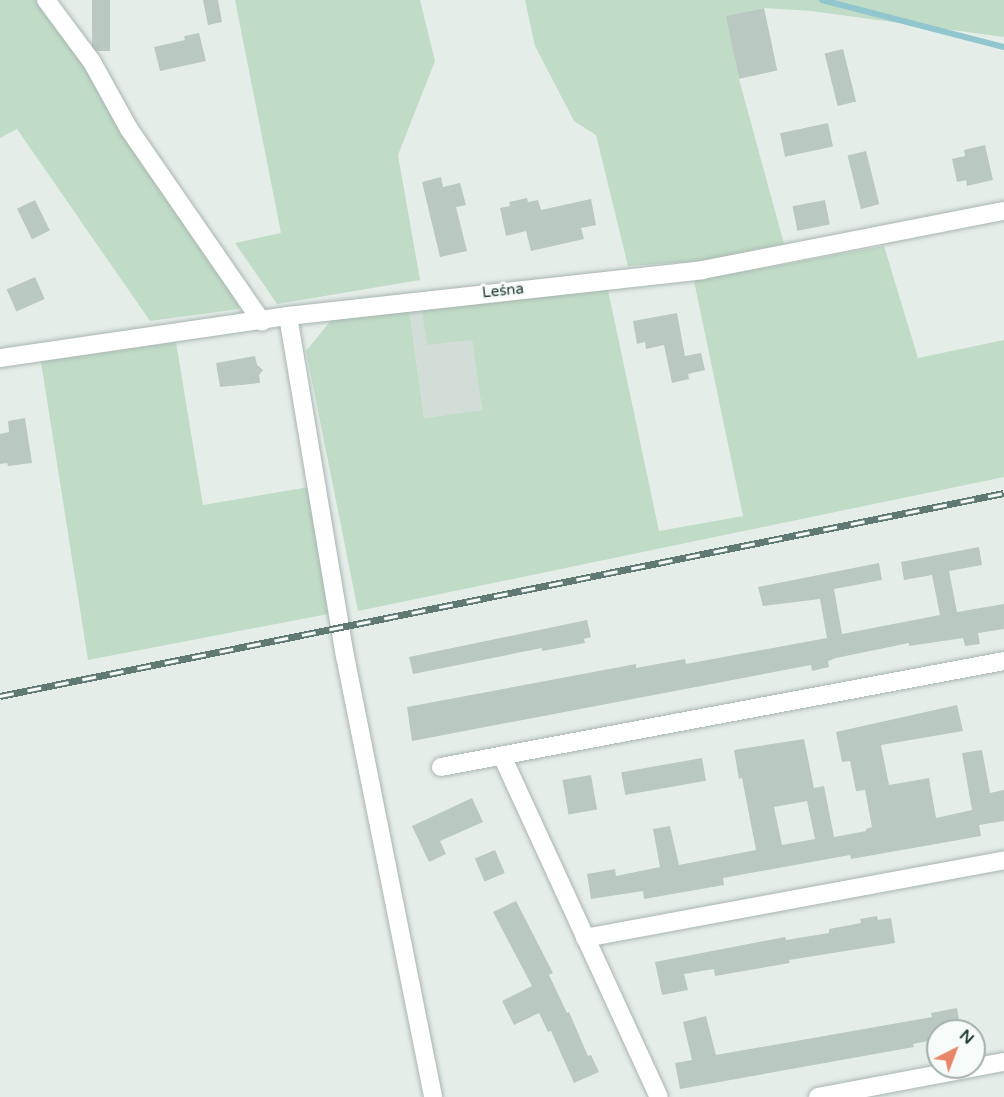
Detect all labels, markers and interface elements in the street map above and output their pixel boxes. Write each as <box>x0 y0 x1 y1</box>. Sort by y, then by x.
street label: Leśna <box>481 280 525 302</box>
north arrow <box>926 1019 986 1079</box>
text: N <box>955 1025 978 1049</box>

